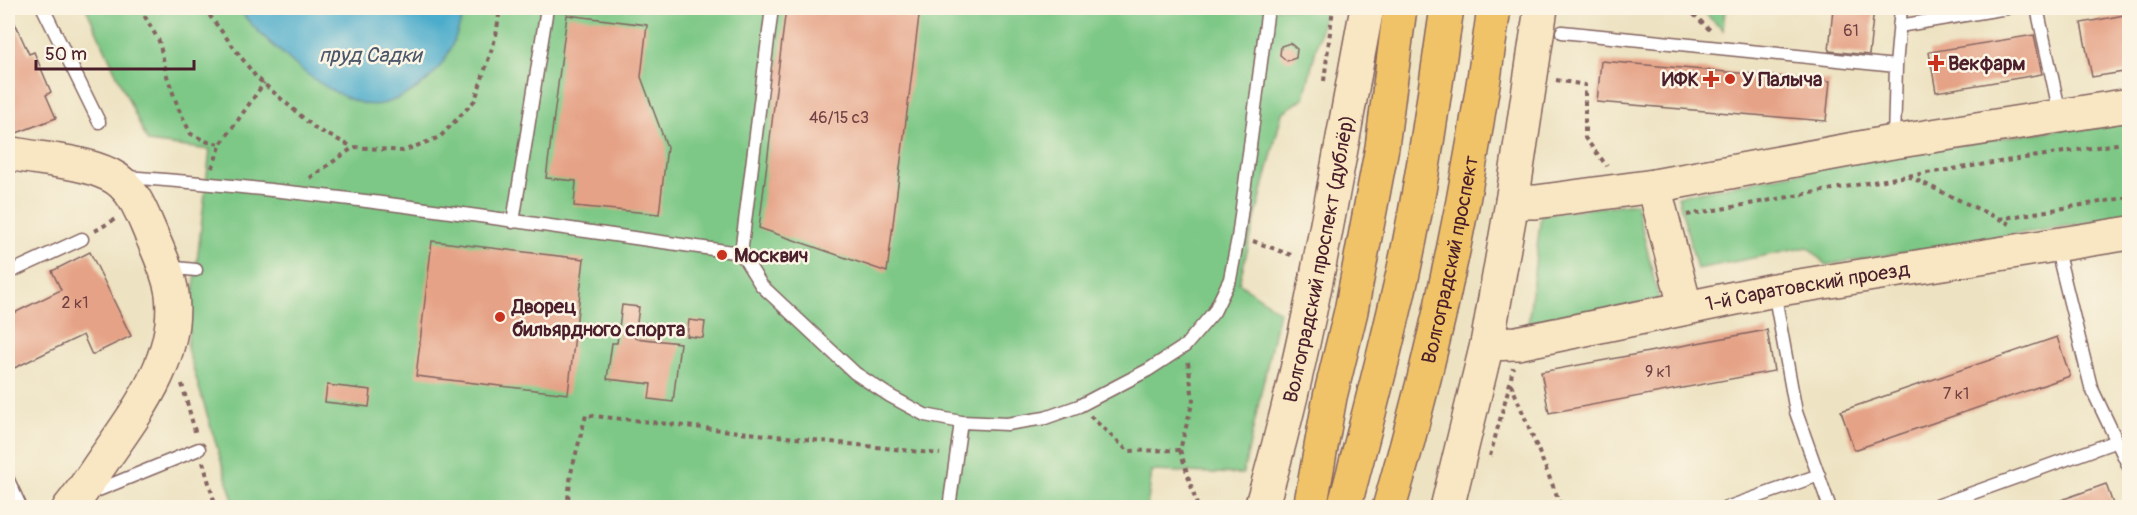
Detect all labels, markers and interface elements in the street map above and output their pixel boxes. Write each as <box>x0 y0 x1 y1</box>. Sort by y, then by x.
house number: 61 <box>1843 21 1859 41</box>
scale bar <box>36 33 194 71</box>
water label: пруд Садки <box>319 42 424 69</box>
text: 50 m <box>45 43 87 66</box>
place label: Векфарм <box>1948 51 2026 76</box>
marker: Векфарм <box>1929 56 1943 70</box>
place label: ИФК <box>1662 67 1699 92</box>
place label: У Палыча <box>1742 67 1822 92</box>
marker: ИФК <box>1704 72 1718 86</box>
marker: У Палыча <box>1723 72 1737 86</box>
house number: 46/15 с3 <box>809 108 869 128</box>
street label: Волгоградский проспект (дублёр) <box>1277 113 1359 405</box>
street label: Волгоградский проспект <box>1416 153 1484 366</box>
place label: Москвич <box>734 243 808 268</box>
marker: Москвич <box>715 248 729 262</box>
street label: 1-й Саратовский проезд <box>1703 256 1911 316</box>
house number: 2 к1 <box>62 293 88 313</box>
place label: Дворец бильярдного спорта <box>511 294 685 342</box>
marker: Дворец бильярдного спорта <box>493 310 507 324</box>
house number: 9 к1 <box>1645 362 1671 382</box>
house number: 7 к1 <box>1943 384 1969 404</box>

